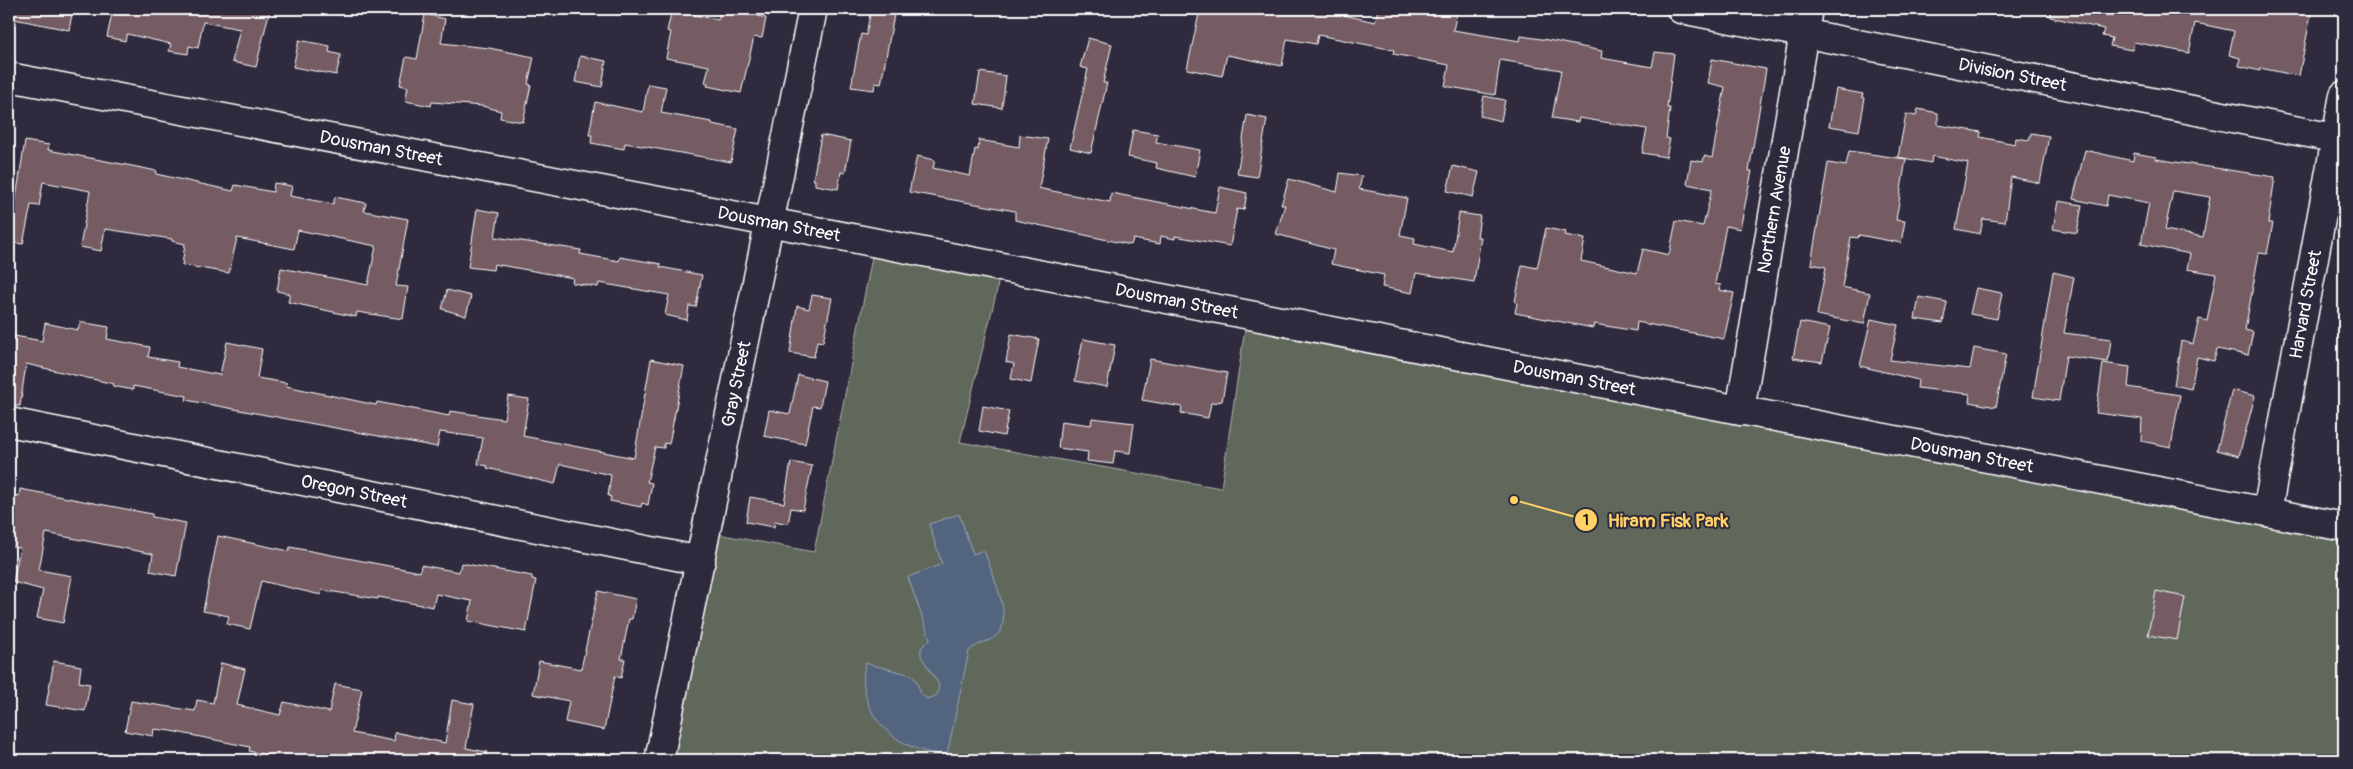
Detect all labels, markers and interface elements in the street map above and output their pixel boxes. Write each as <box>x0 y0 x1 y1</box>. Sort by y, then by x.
street label: Division Street <box>1956 53 2069 97</box>
street label: Dousman Street <box>318 126 445 172</box>
street label: Northern Avenue <box>1752 144 1797 275</box>
street label: Dousman Street <box>716 201 843 248</box>
street label: Harvard Street <box>2284 248 2327 361</box>
street label: Dousman Street <box>1113 278 1241 325</box>
street label: Gray Street <box>717 338 757 429</box>
street label: Dousman Street <box>1511 355 1638 402</box>
street label: Dousman Street <box>1908 432 2036 479</box>
street label: Oregon Street <box>299 470 410 514</box>
callout: Hiram Fisk Park <box>1573 503 1739 537</box>
text: Hiram Fisk Park <box>1608 509 1729 533</box>
text: 1 <box>1583 511 1589 530</box>

